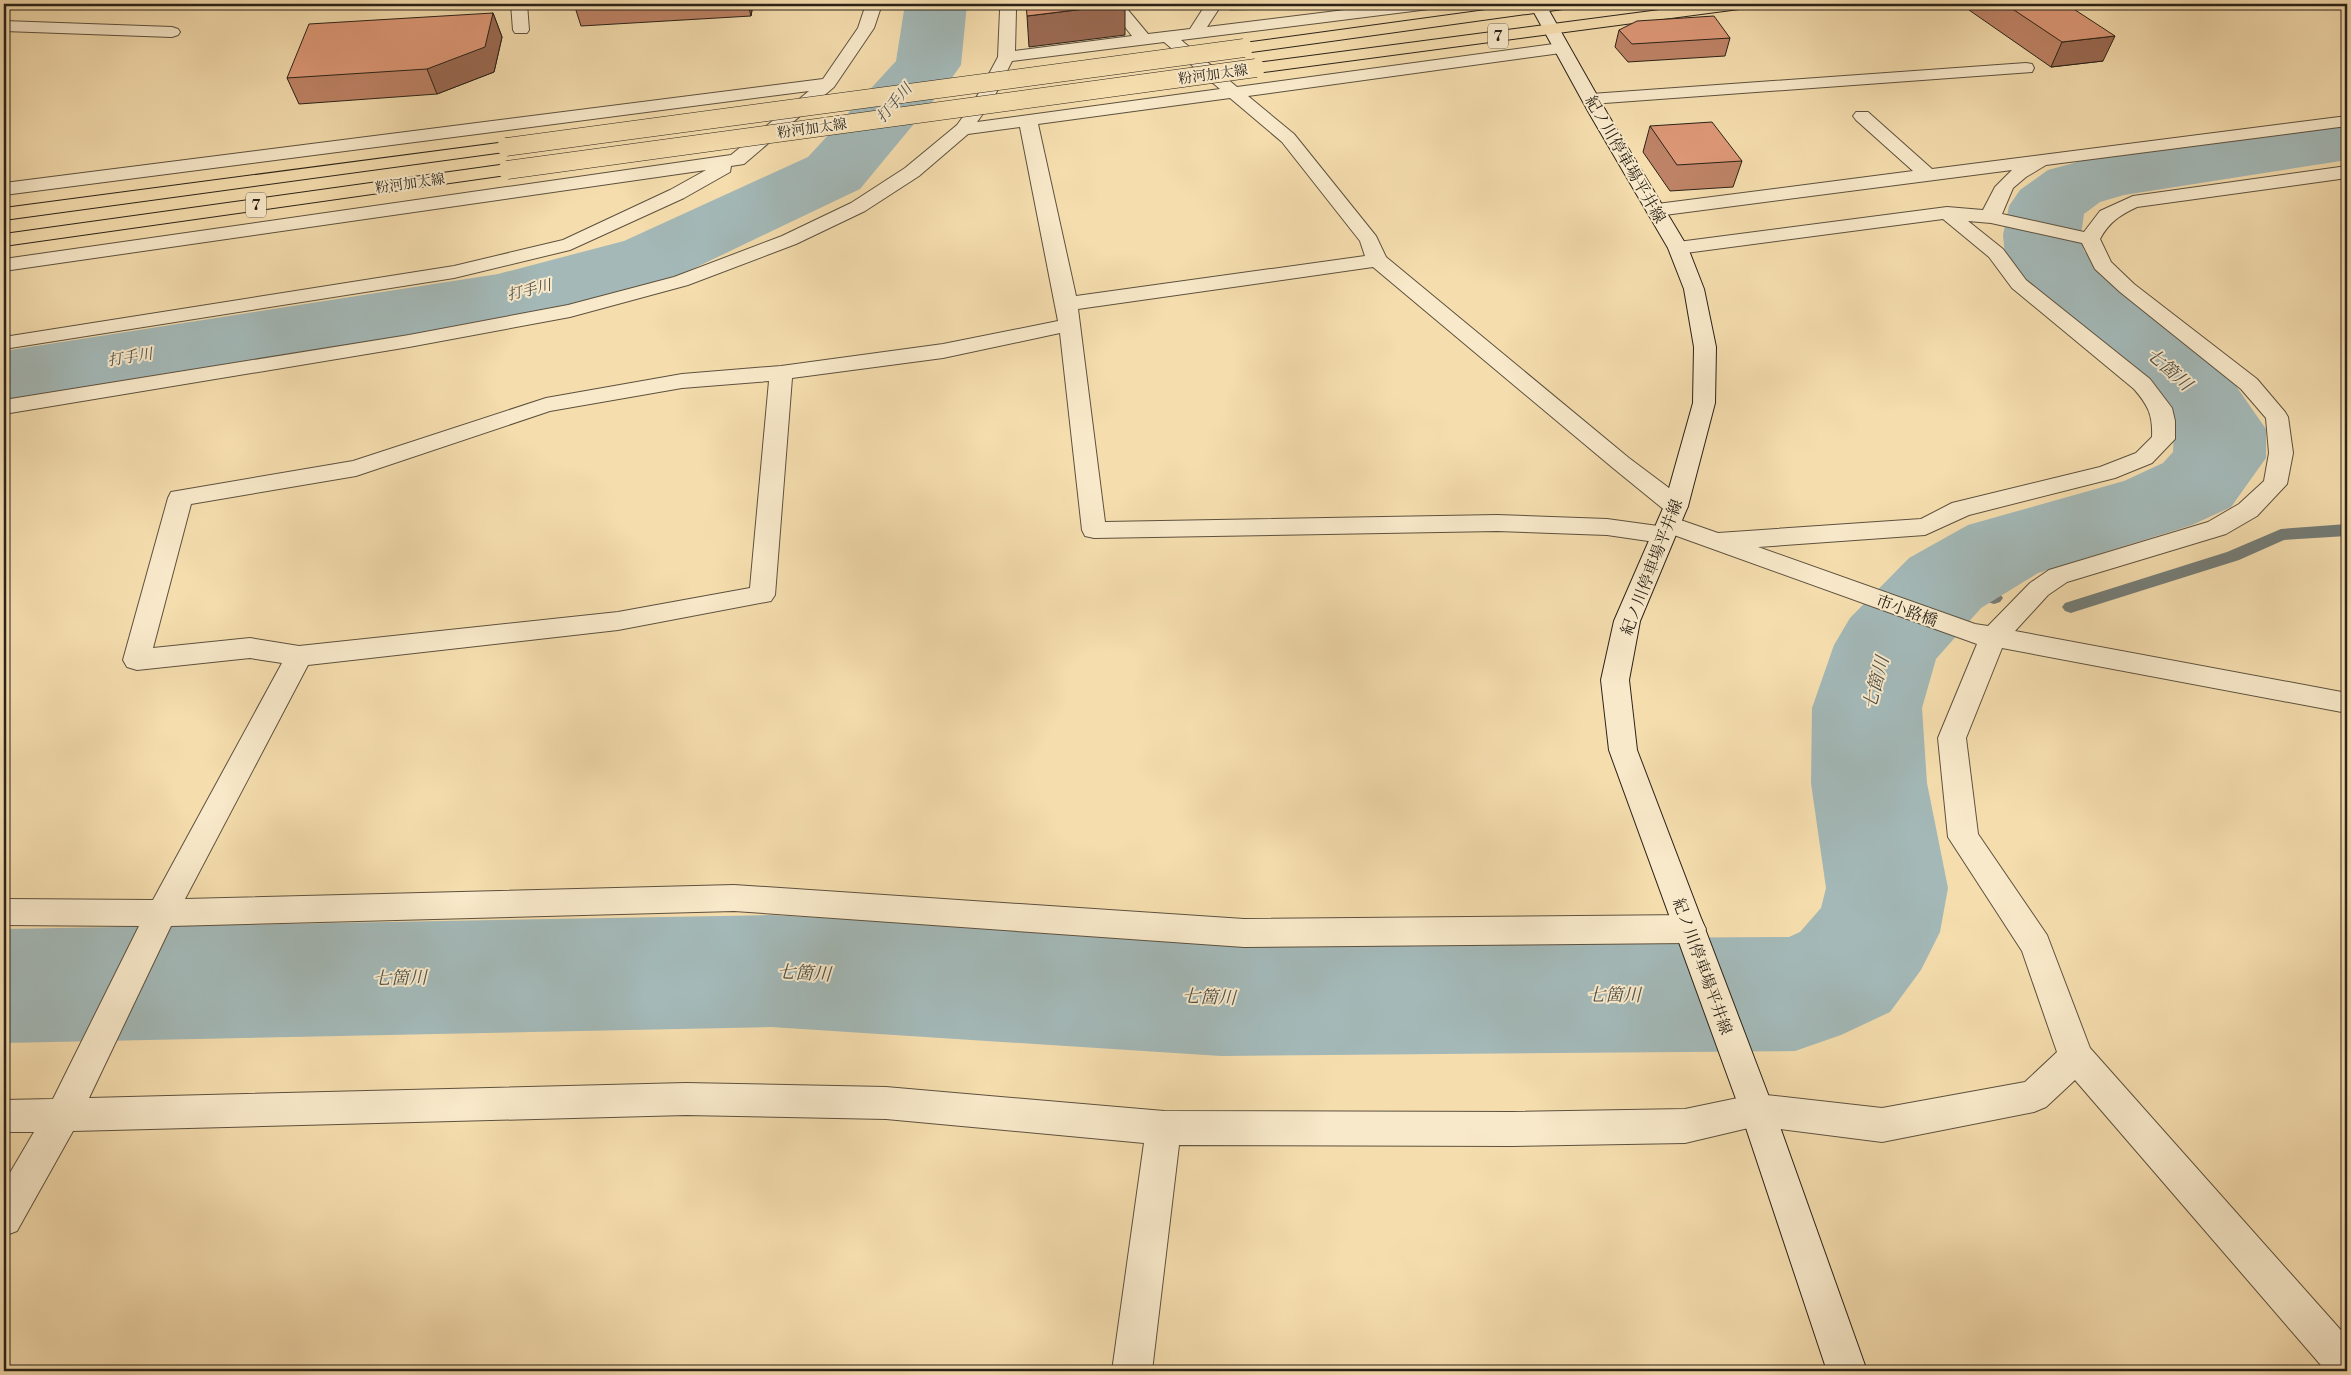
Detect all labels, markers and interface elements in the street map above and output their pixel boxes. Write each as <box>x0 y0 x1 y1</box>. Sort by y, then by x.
road number: 7 <box>1488 24 1508 48</box>
street label: 粉河加太線 <box>1177 61 1249 89</box>
water label: 打手川 <box>872 79 918 127</box>
street label: 紀ノ川停車場平井線 <box>1580 92 1670 227</box>
street label: 粉河加太線 <box>776 115 848 143</box>
street label: 粉河加太線 <box>374 170 446 198</box>
road number: 7 <box>246 192 266 218</box>
water label: 打手川 <box>505 275 555 305</box>
water label: 七箇川 <box>2141 343 2198 397</box>
water label: 打手川 <box>106 344 156 370</box>
street label: 紀ノ川停車場平井線 <box>1617 497 1687 638</box>
street label: 市小路橋 <box>1873 591 1940 631</box>
water label: 七箇川 <box>1858 652 1895 712</box>
street label: 紀ノ川停車場平井線 <box>1668 895 1736 1037</box>
water label: 七箇川 <box>776 961 834 987</box>
water label: 七箇川 <box>373 966 429 990</box>
water label: 七箇川 <box>1587 984 1643 1007</box>
water label: 七箇川 <box>1182 985 1238 1010</box>

